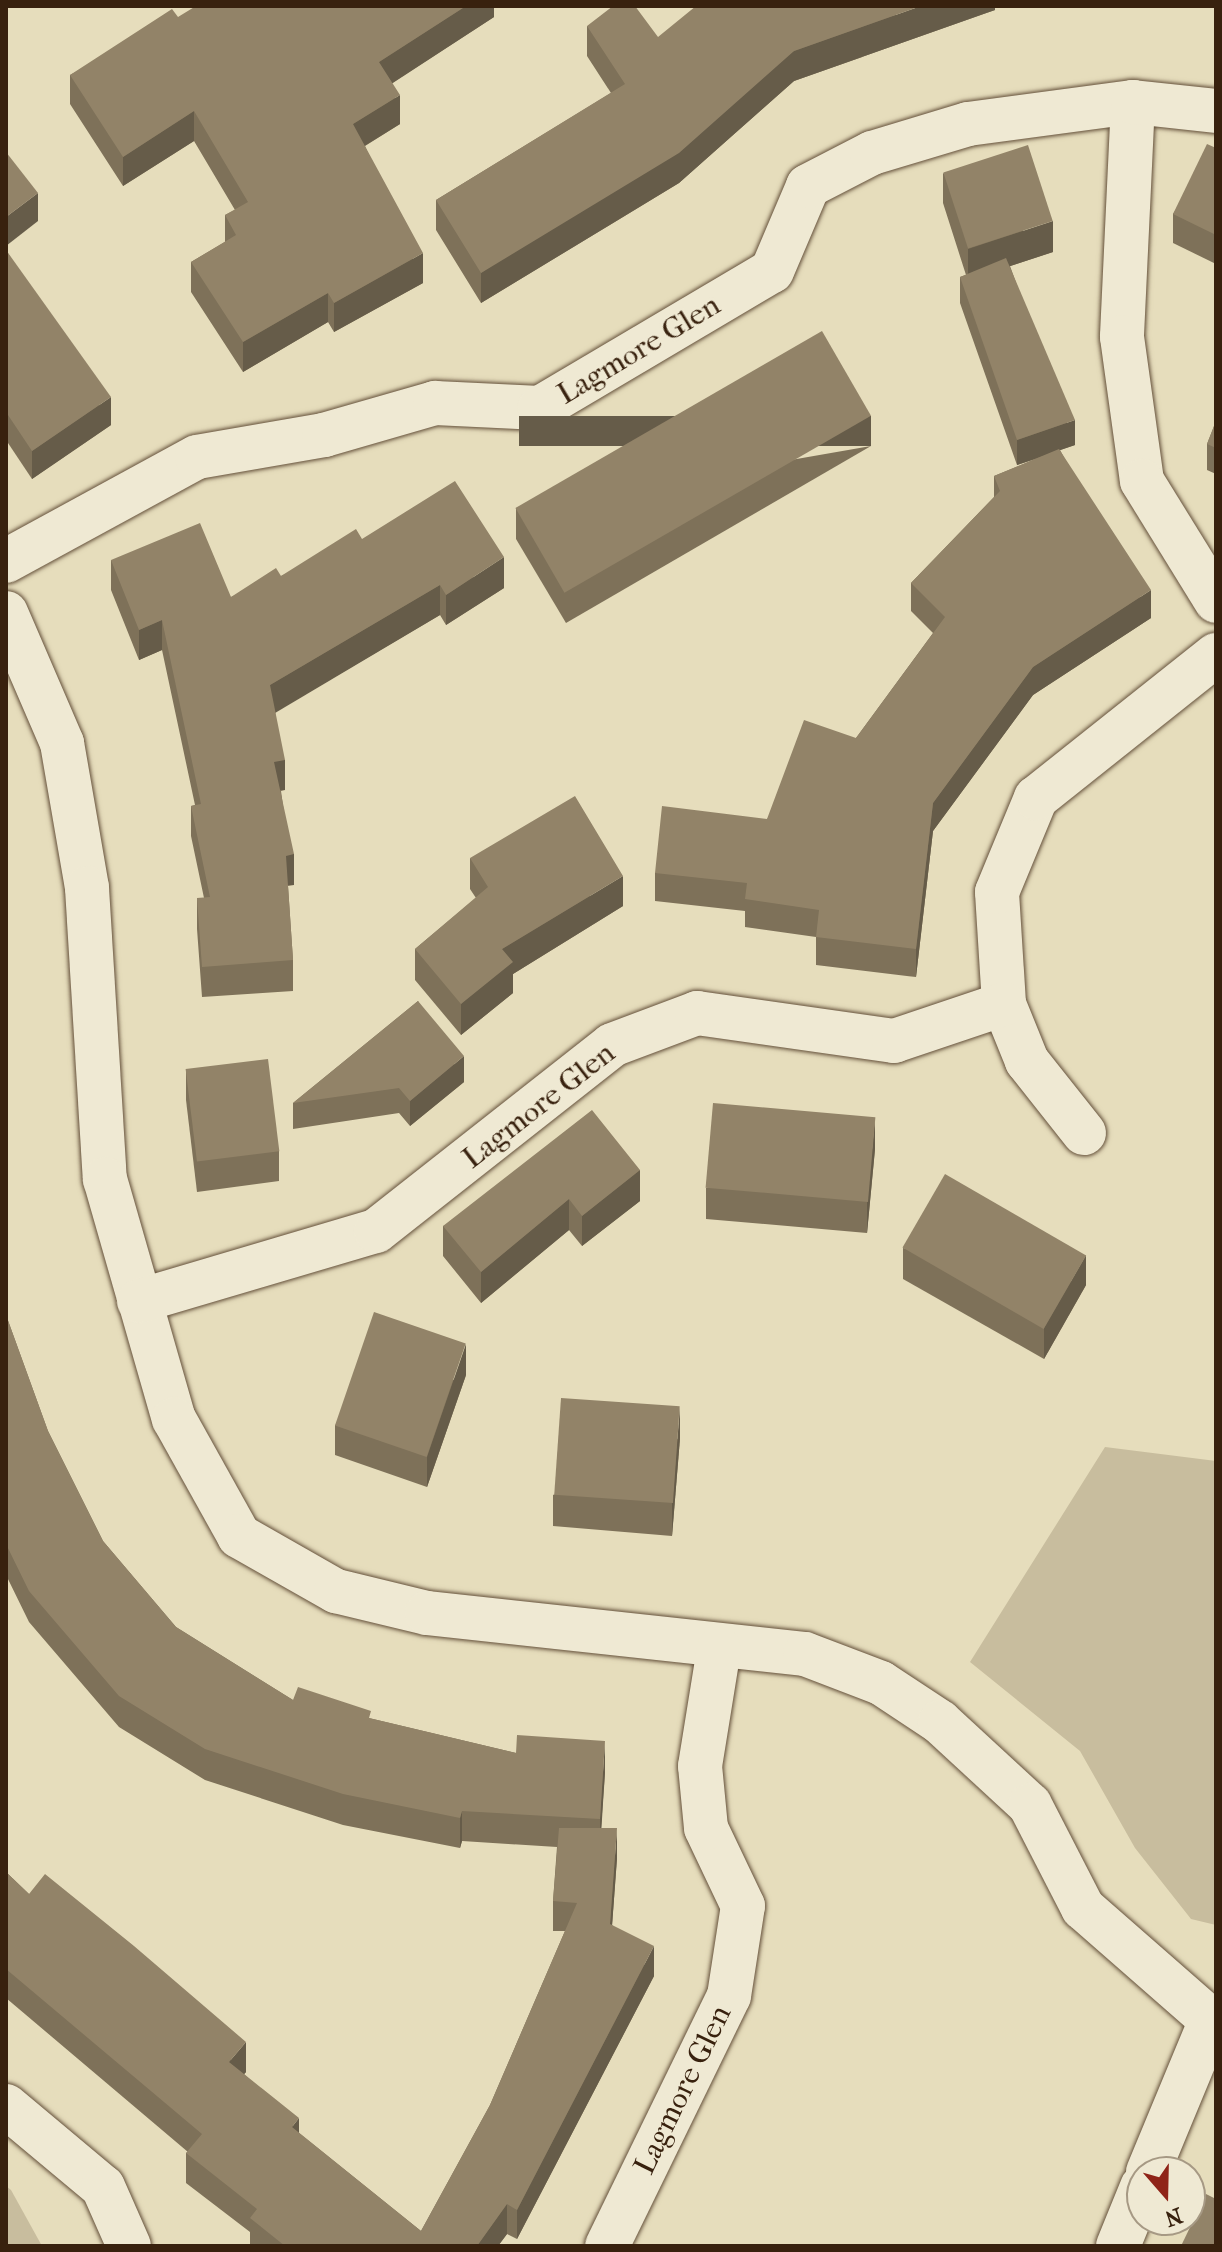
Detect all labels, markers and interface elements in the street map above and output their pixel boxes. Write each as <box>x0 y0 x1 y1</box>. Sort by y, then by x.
street label: Lagmore Glen <box>551 287 727 413</box>
street label: Lagmore Glen <box>456 1035 622 1177</box>
street label: Lagmore Glen <box>627 2000 739 2180</box>
north arrow <box>1126 2156 1206 2236</box>
text: N <box>1161 2202 1186 2232</box>

